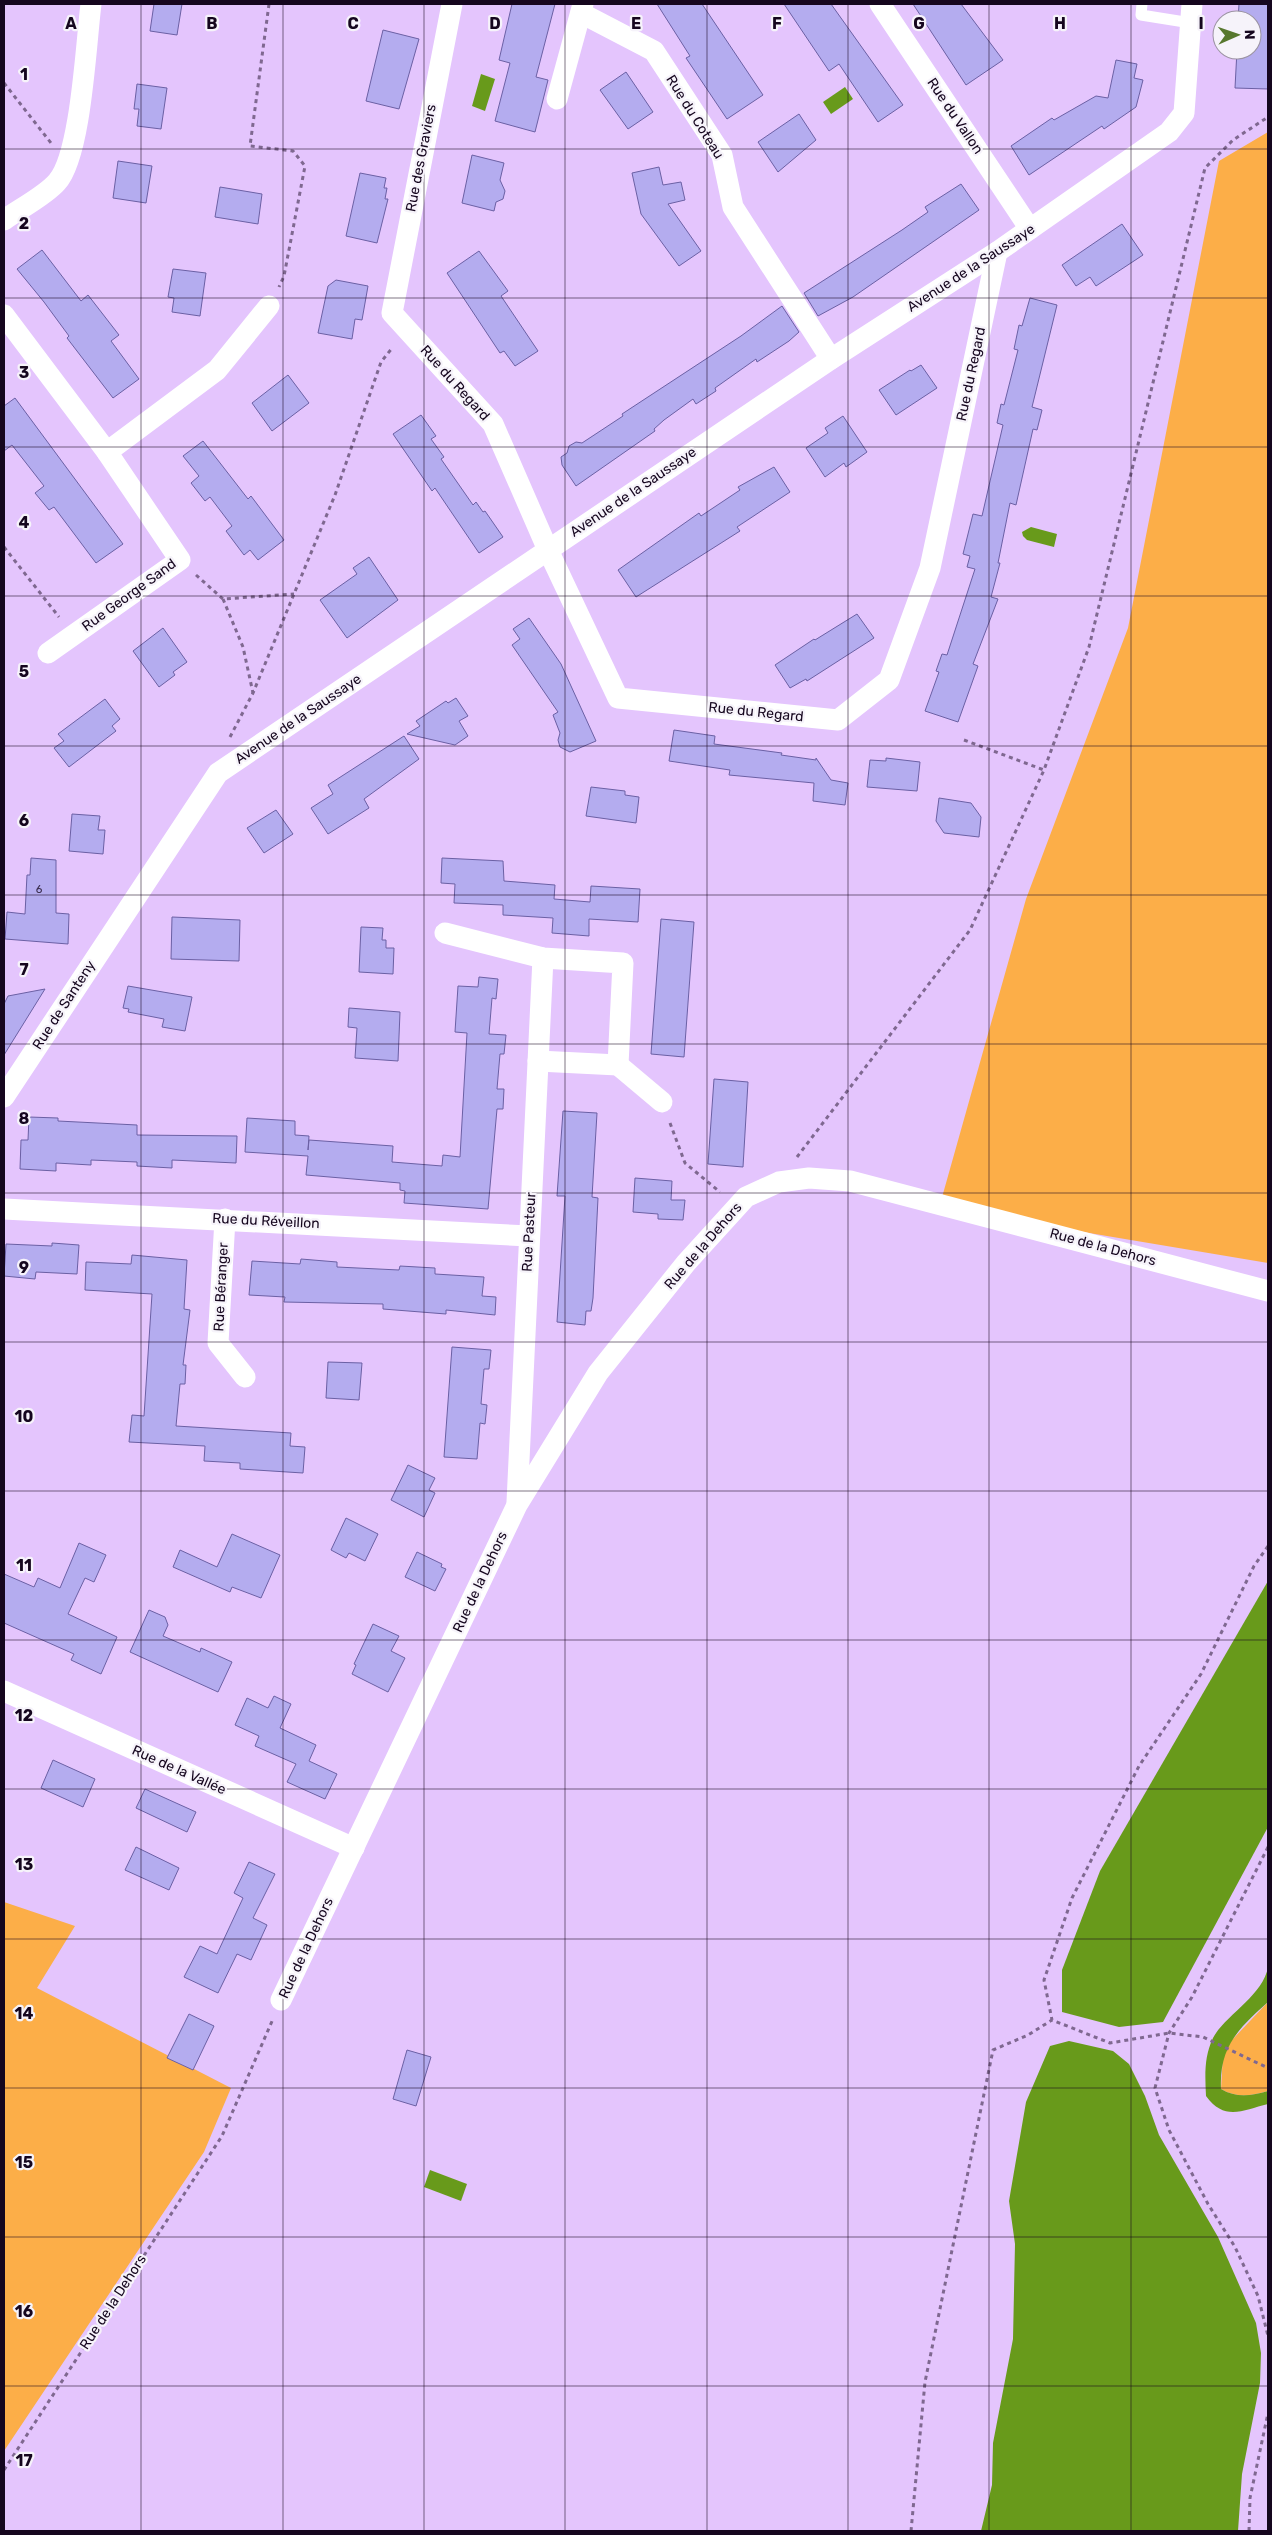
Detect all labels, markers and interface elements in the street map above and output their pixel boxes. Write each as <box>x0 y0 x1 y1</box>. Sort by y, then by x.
north arrow <box>1212 10 1262 60</box>
text: A <box>65 14 77 33</box>
text: B <box>206 14 218 33</box>
text: C <box>347 14 359 33</box>
text: D <box>489 14 501 33</box>
text: E <box>631 14 641 33</box>
text: F <box>772 14 782 33</box>
text: G <box>913 14 925 33</box>
text: H <box>1054 14 1066 33</box>
text: I <box>1198 14 1204 33</box>
text: N <box>1241 29 1258 40</box>
text: 1 <box>20 65 28 84</box>
street label: Rue du Coteau <box>662 72 728 162</box>
street label: Rue du Vallon <box>923 75 987 157</box>
street label: Rue des Graviers <box>402 103 440 213</box>
text: 2 <box>19 214 29 233</box>
street label: Avenue de la Saussaye <box>904 220 1038 316</box>
street label: Rue du Regard <box>953 325 989 423</box>
street label: Rue du Regard <box>417 342 493 424</box>
text: 3 <box>19 363 29 382</box>
street label: Avenue de la Saussaye <box>567 443 700 541</box>
text: 4 <box>19 513 30 532</box>
street label: Rue George Sand <box>79 555 179 635</box>
text: 5 <box>19 662 29 681</box>
street label: Avenue de la Saussaye <box>232 670 365 768</box>
street label: Rue du Regard <box>708 699 804 725</box>
text: 6 <box>19 811 29 830</box>
house number: 6 <box>36 883 43 896</box>
street label: Rue de Santeny <box>29 957 99 1053</box>
text: 7 <box>19 960 29 979</box>
text: 8 <box>19 1109 30 1128</box>
street label: Rue Pasteur <box>518 1191 540 1272</box>
street label: Rue de la Dehors <box>661 1199 745 1293</box>
street label: Rue du Réveillon <box>212 1210 320 1232</box>
street label: Rue de la Dehors <box>1048 1225 1158 1269</box>
street label: Rue Béranger <box>210 1241 232 1332</box>
text: 9 <box>19 1258 29 1277</box>
text: 10 <box>15 1407 34 1426</box>
street label: Rue de la Dehors <box>449 1529 511 1635</box>
text: 11 <box>16 1556 32 1575</box>
text: 12 <box>15 1706 33 1725</box>
street label: Rue de la Vallée <box>129 1742 229 1798</box>
text: 13 <box>15 1855 33 1874</box>
street label: Rue de la Dehors <box>275 1895 337 2001</box>
text: 14 <box>15 2004 34 2023</box>
text: 15 <box>15 2153 33 2172</box>
street label: Rue de la Dehors <box>76 2251 150 2353</box>
text: 16 <box>15 2302 33 2321</box>
text: 17 <box>15 2451 33 2470</box>

